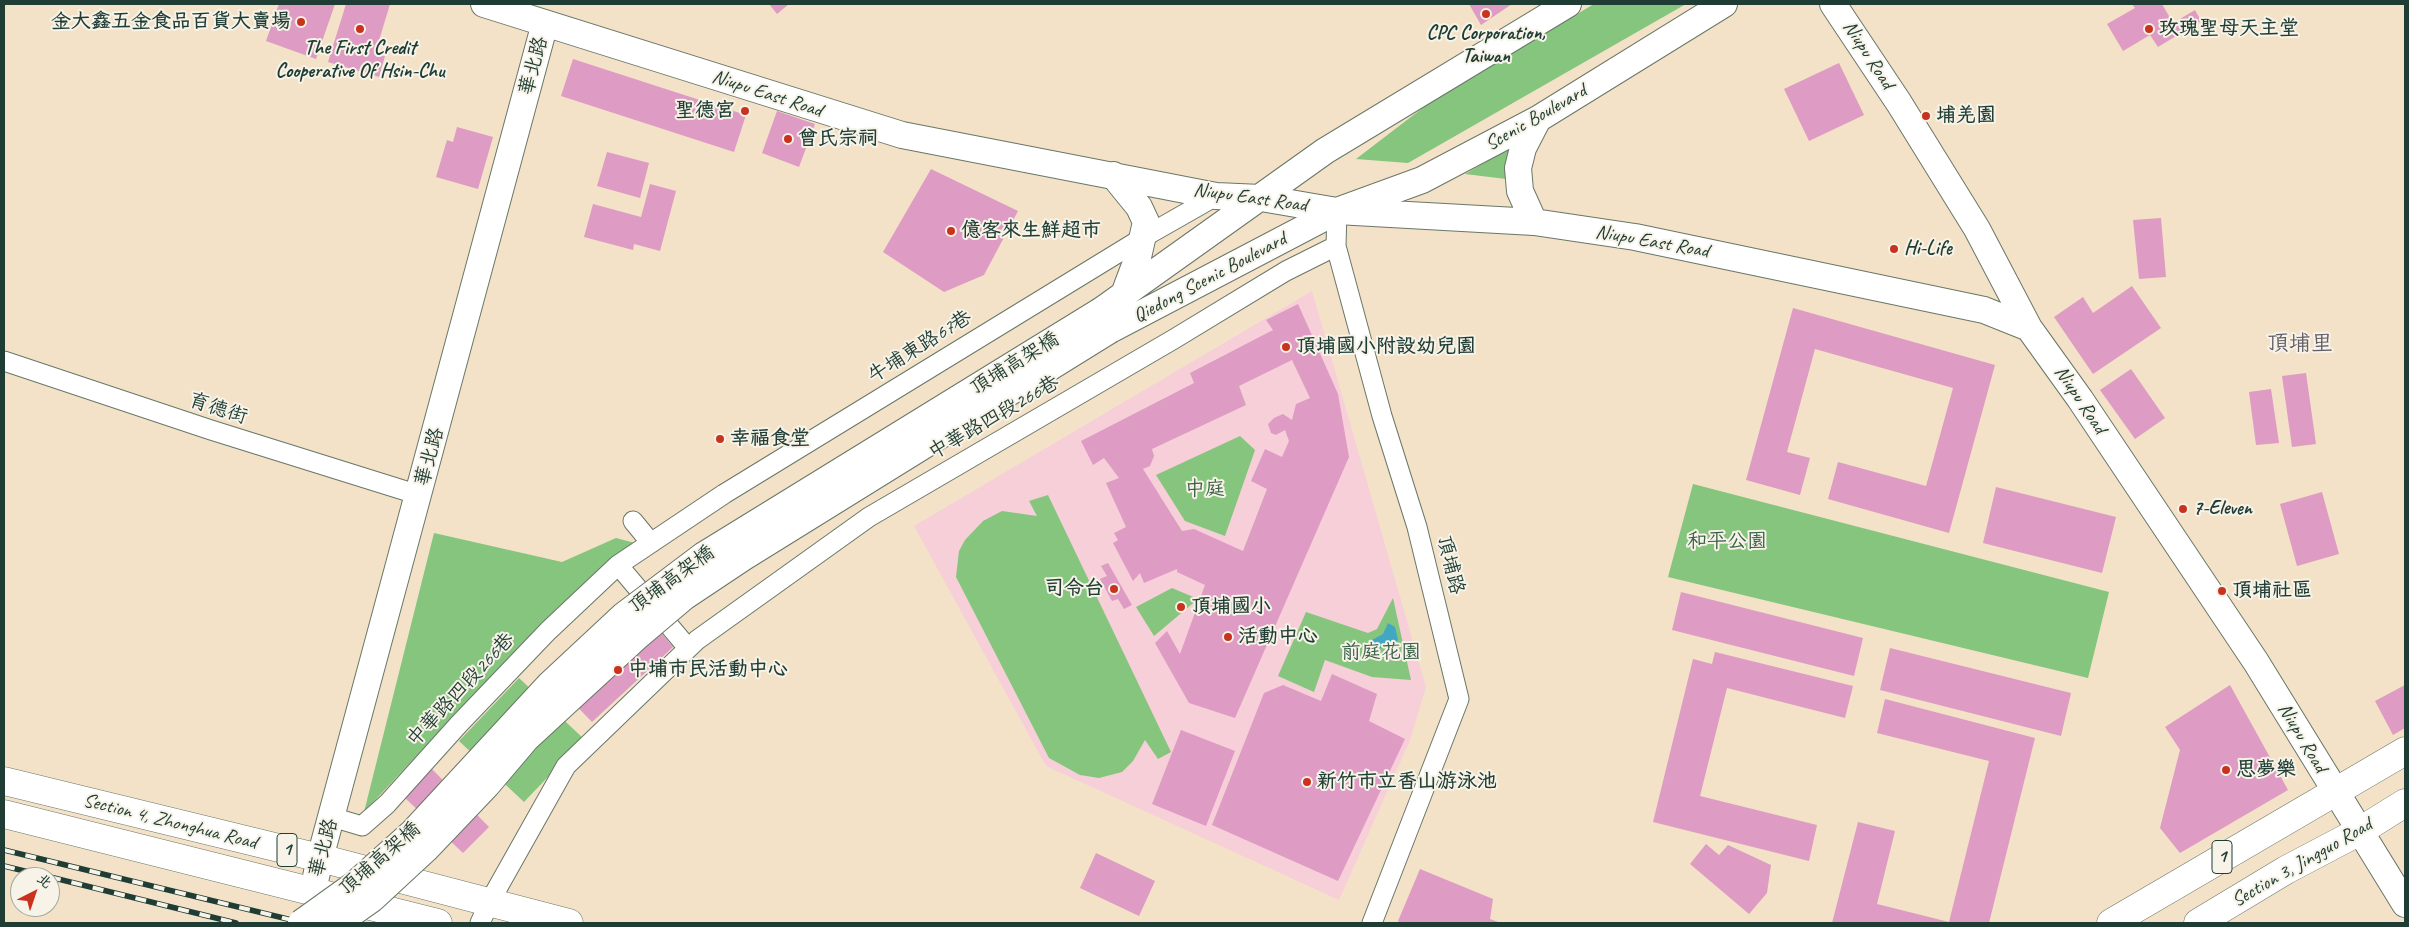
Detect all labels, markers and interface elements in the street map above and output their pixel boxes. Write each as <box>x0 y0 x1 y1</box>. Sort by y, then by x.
marker: CPC Corporation, Taiwan <box>1480 8 1492 20</box>
place label: 金大鑫五金食品百貨大賣場 <box>51 10 291 34</box>
marker: 金大鑫五金食品百貨大賣場 <box>295 16 307 28</box>
street label: Niupu Road <box>1837 16 1899 94</box>
place label: 玫瑰聖母天主堂 <box>2159 17 2299 41</box>
place label: CPC Corporation, Taiwan <box>1427 22 1545 69</box>
marker: The First Credit Cooperative Of Hsin-Chu <box>354 23 366 35</box>
marker: 玫瑰聖母天主堂 <box>2143 23 2155 35</box>
street label: 華北路 <box>515 34 553 98</box>
place label: The First Credit Cooperative Of Hsin-Chu <box>276 37 444 84</box>
street label: Niupu East Road <box>709 65 825 123</box>
street label: Scenic Boulevard <box>1481 79 1591 157</box>
place label: 聖德宮 <box>675 99 735 123</box>
place label: 埔羌園 <box>1936 104 1996 128</box>
marker: 聖德宮 <box>739 105 751 117</box>
marker: 埔羌園 <box>1920 110 1932 122</box>
place label: 曾氏宗祠 <box>798 127 878 151</box>
marker: 曾氏宗祠 <box>782 133 794 145</box>
street label: Niupu East Road <box>1192 178 1308 218</box>
place label: 億客來生鮮超市 <box>961 219 1101 243</box>
street label: Niupu East Road <box>1594 220 1710 264</box>
marker: 億客來生鮮超市 <box>945 225 957 237</box>
street label: Qiedong Scenic Boulevard <box>1129 228 1291 328</box>
place label: Hi-Life <box>1904 237 1952 261</box>
marker: Hi-Life <box>1888 243 1900 255</box>
street label: 牛埔東路67巷 <box>864 306 976 388</box>
street label: 頂埔高架橋 <box>966 327 1064 401</box>
district label: 頂埔里 <box>2267 331 2333 357</box>
place label: 頂埔國小附設幼兒園 <box>1296 335 1476 359</box>
marker: 頂埔國小附設幼兒園 <box>1280 341 1292 353</box>
street label: Niupu Road <box>2049 361 2111 439</box>
street label: 中華路四段266巷 <box>924 371 1064 465</box>
street label: 育德街 <box>186 388 250 430</box>
street label: 華北路 <box>411 425 449 489</box>
place label: 幸福食堂 <box>730 427 810 451</box>
marker: 幸福食堂 <box>714 433 726 445</box>
park label: 中庭 <box>1185 478 1225 502</box>
place label: 7-Eleven <box>2193 497 2252 521</box>
marker: 7-Eleven <box>2177 503 2189 515</box>
park label: 和平公園 <box>1687 530 1767 554</box>
street label: 頂埔路 <box>1431 533 1469 597</box>
street label: 頂埔高架橋 <box>624 541 720 619</box>
place label: 司令台 <box>1044 577 1104 601</box>
place label: 頂埔社區 <box>2232 579 2312 603</box>
marker: 司令台 <box>1108 583 1120 595</box>
marker: 頂埔社區 <box>2216 585 2228 597</box>
place label: 頂埔國小 <box>1191 595 1271 619</box>
marker: 頂埔國小 <box>1175 601 1187 613</box>
place label: 活動中心 <box>1238 625 1318 649</box>
street label: 中華路四段266巷 <box>402 628 520 752</box>
marker: 活動中心 <box>1222 631 1234 643</box>
park label: 前庭花園 <box>1341 641 1421 665</box>
place label: 中埔市民活動中心 <box>628 658 788 682</box>
marker: 中埔市民活動中心 <box>612 664 624 676</box>
street label: Niupu Road <box>2272 699 2332 777</box>
place label: 思夢樂 <box>2236 758 2296 782</box>
marker: 思夢樂 <box>2220 764 2232 776</box>
place label: 新竹市立香山游泳池 <box>1317 770 1497 794</box>
marker: 新竹市立香山游泳池 <box>1301 776 1313 788</box>
street label: Section 4, Zhonghua Road <box>81 789 259 855</box>
street label: Section 3, Jingguo Road <box>2228 813 2376 913</box>
street label: 華北路 <box>305 816 343 880</box>
street label: 頂埔高架橋 <box>334 817 426 901</box>
road number: 1 <box>277 834 297 866</box>
road number: 1 <box>2212 840 2232 874</box>
north arrow <box>10 867 60 917</box>
text: 北 <box>34 870 55 892</box>

